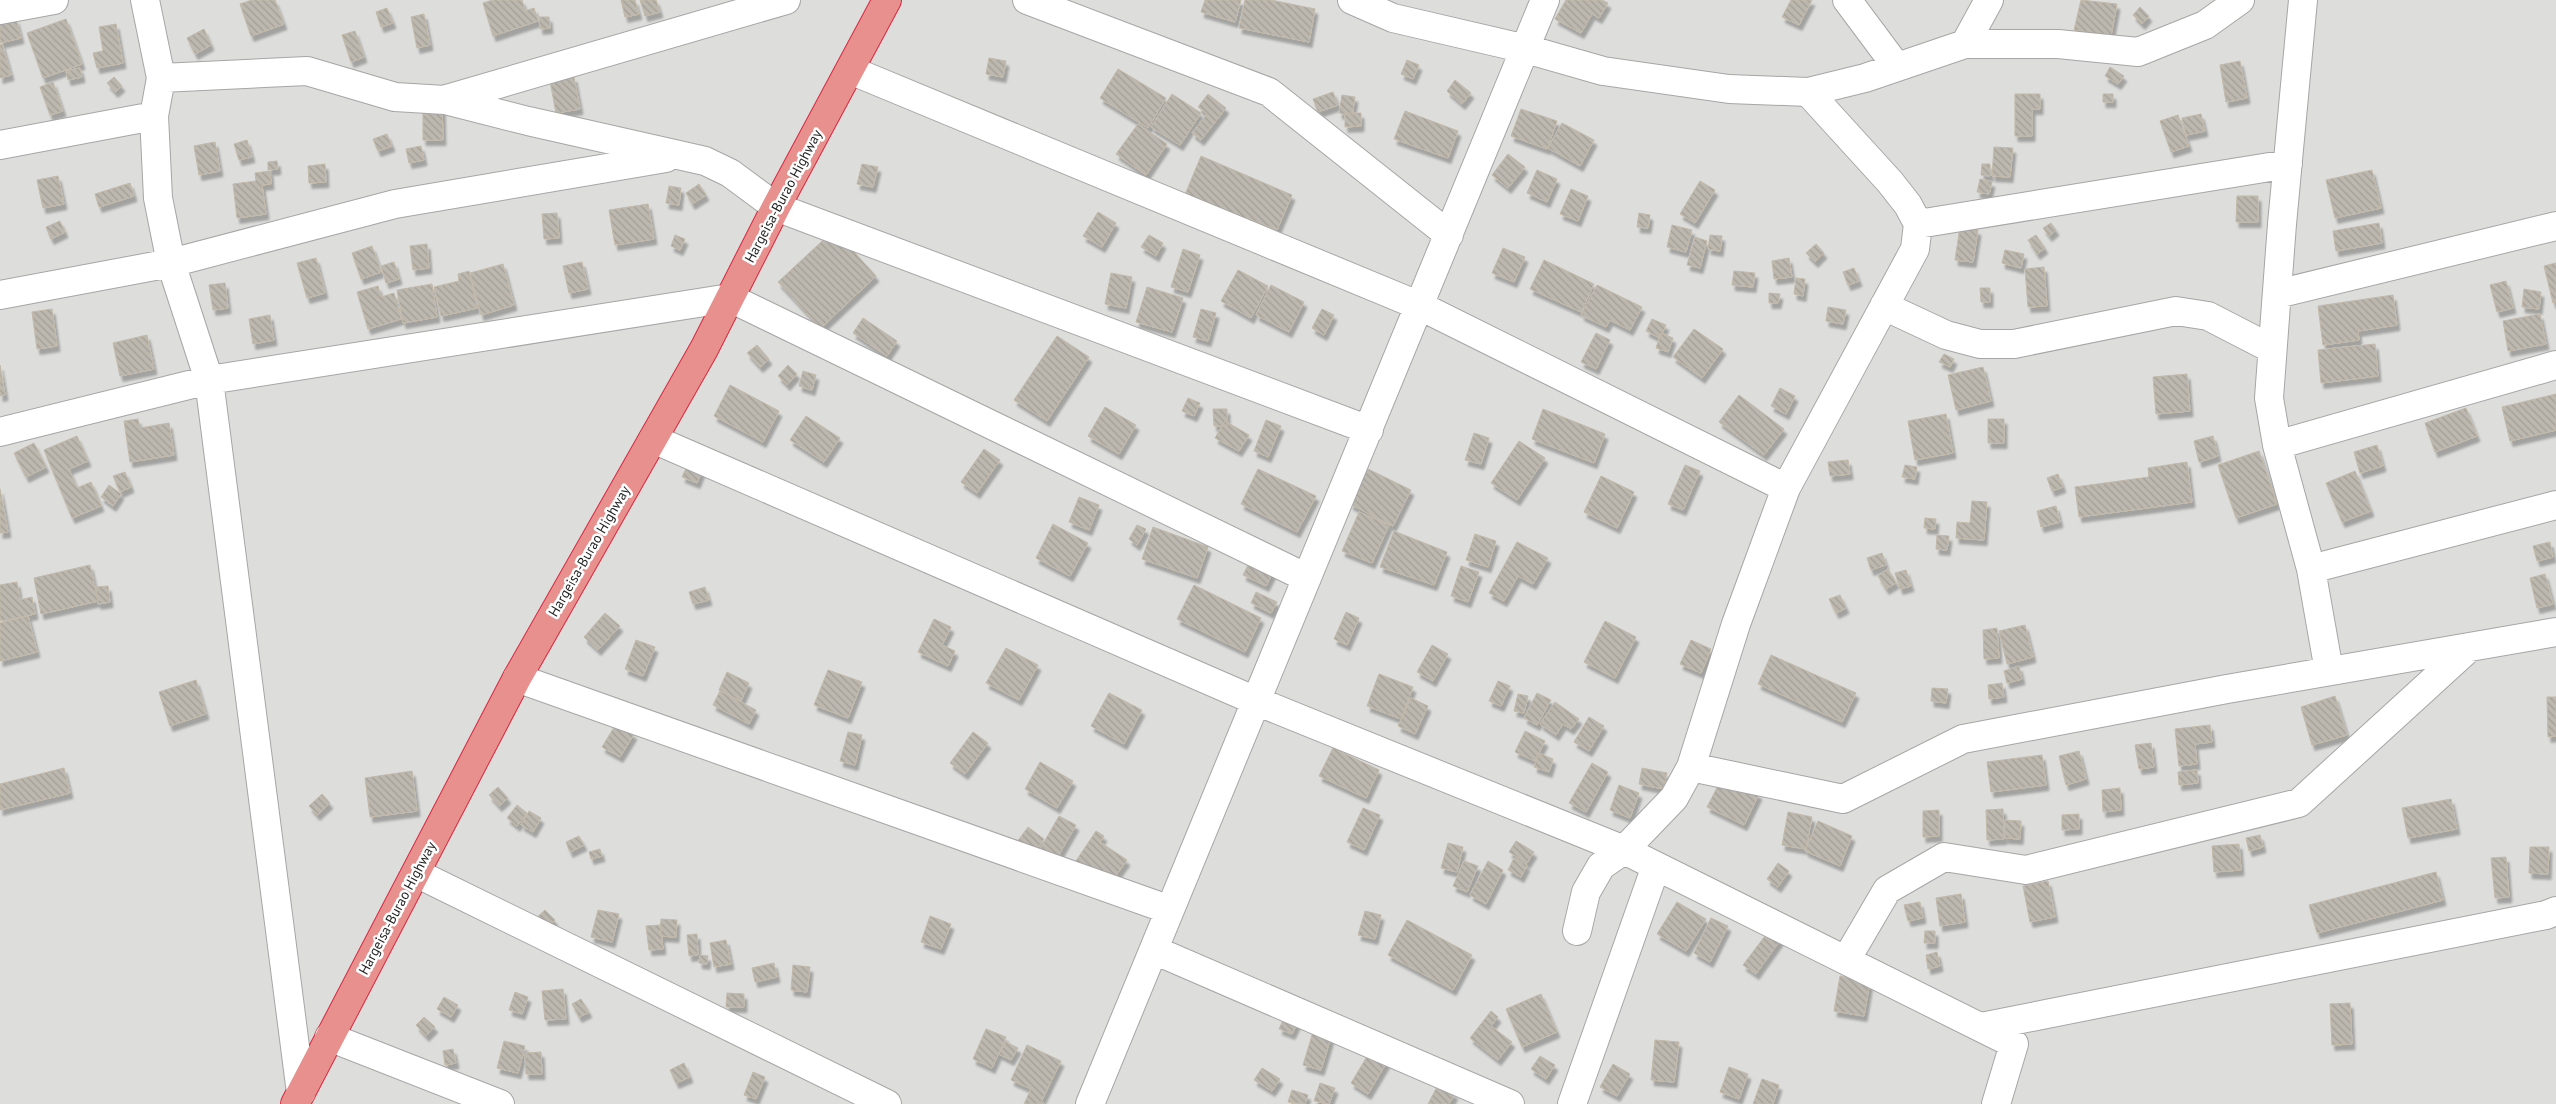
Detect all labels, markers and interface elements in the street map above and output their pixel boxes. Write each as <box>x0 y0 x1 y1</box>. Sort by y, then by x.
street label: Hargeisa-Burao Highway <box>740 126 826 266</box>
street label: Hargeisa-Burao Highway <box>544 482 634 620</box>
street label: Hargeisa-Burao Highway <box>354 838 440 978</box>

